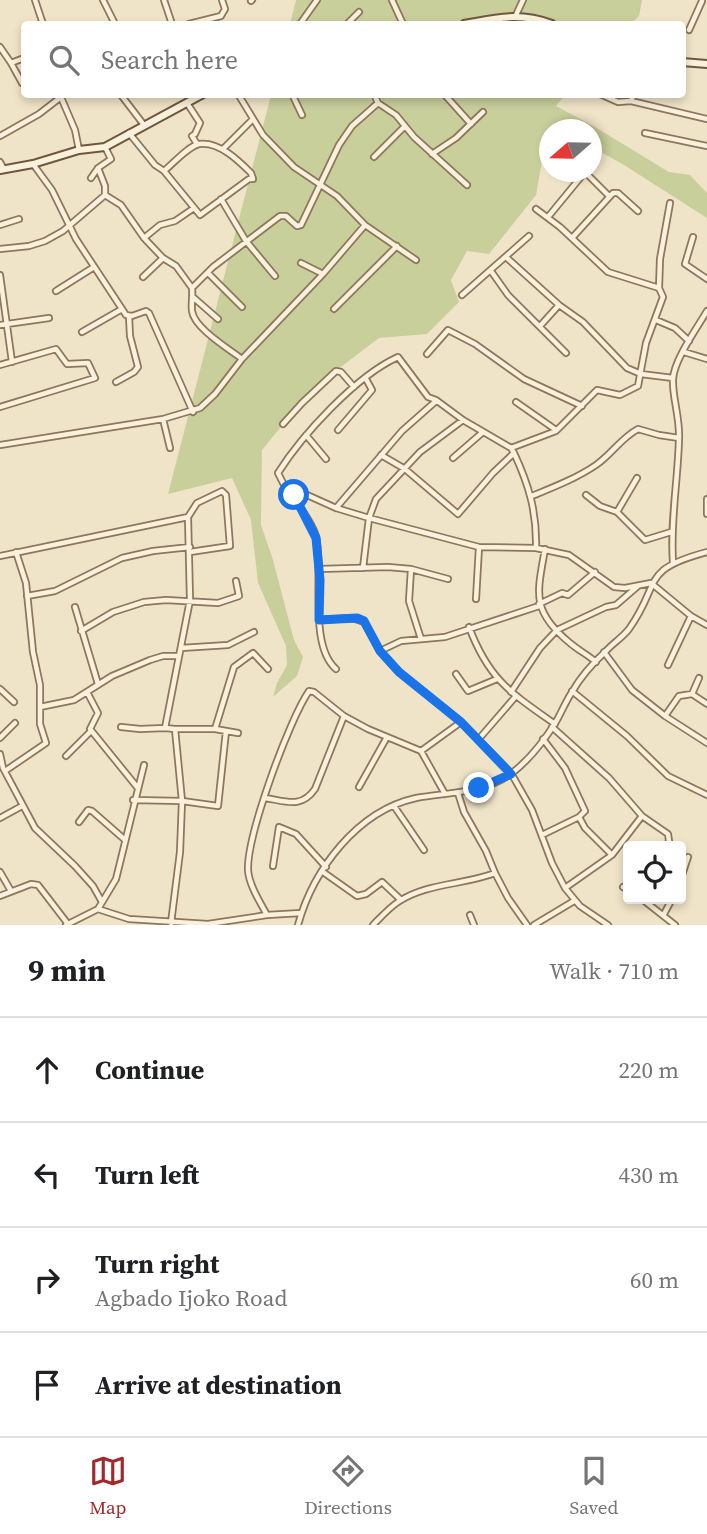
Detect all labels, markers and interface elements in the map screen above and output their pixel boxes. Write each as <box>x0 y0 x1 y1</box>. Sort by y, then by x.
search box <box>21 21 686 98</box>
icon: search <box>45 41 83 79</box>
text: Search here <box>101 42 238 78</box>
north arrow <box>539 119 602 182</box>
route start <box>278 479 309 510</box>
route end <box>463 772 494 803</box>
map controls <box>623 841 686 904</box>
button: locate <box>623 841 686 904</box>
text: 9 min <box>28 950 106 991</box>
text: Walk · 710 m <box>549 955 679 987</box>
icon: ahead <box>28 1051 66 1089</box>
text: Continue <box>95 1052 204 1088</box>
text: 220 m <box>618 1054 679 1086</box>
icon: left <box>28 1156 66 1194</box>
text: Turn left <box>95 1157 199 1193</box>
text: 430 m <box>618 1159 679 1191</box>
text: Turn right <box>95 1246 219 1282</box>
icon: right <box>28 1261 66 1299</box>
text: 60 m <box>630 1264 679 1296</box>
text: Agbado Ijoko Road <box>95 1282 288 1314</box>
icon: arrive <box>28 1366 66 1404</box>
text: Arrive at destination <box>95 1367 342 1403</box>
tab: Map <box>89 1452 127 1520</box>
tab: Directions <box>304 1452 392 1520</box>
tab: Saved <box>570 1452 618 1520</box>

